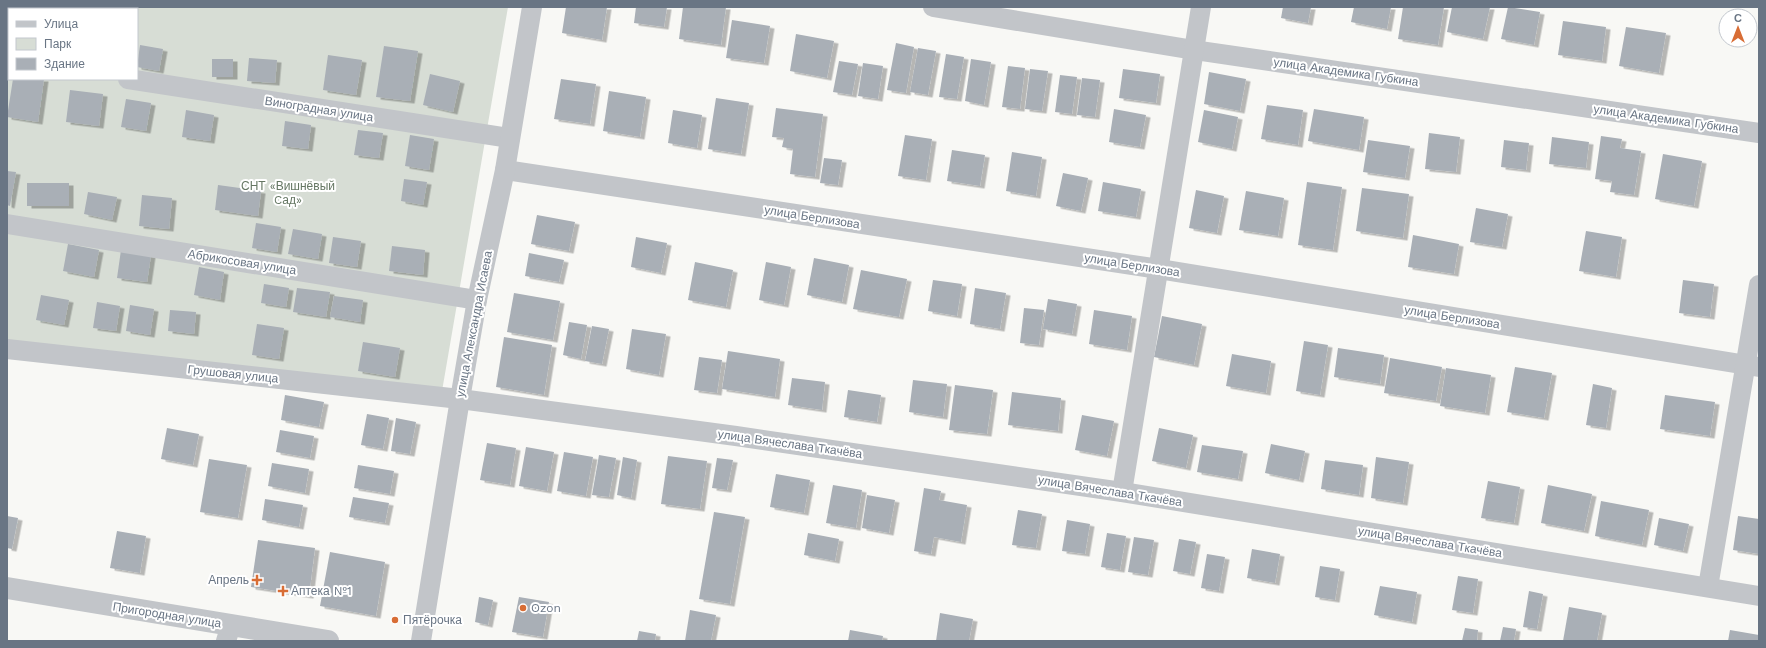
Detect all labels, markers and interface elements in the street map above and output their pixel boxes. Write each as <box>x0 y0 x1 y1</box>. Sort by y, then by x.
legend <box>8 8 138 80</box>
north arrow <box>1718 8 1758 48</box>
text: С <box>1734 12 1742 25</box>
text: Улица <box>44 17 78 31</box>
text: Парк <box>44 37 72 51</box>
street label: улица Академика Губкина <box>1273 55 1420 89</box>
text: Здание <box>44 57 85 71</box>
street label: Виноградная улица <box>264 94 375 125</box>
street label: улица Академика Губкина <box>1593 102 1740 136</box>
park label: СНТ «Вишнёвый Cад» <box>241 179 335 207</box>
street label: улица Берлизова <box>763 203 861 232</box>
street label: Абрикосовая улица <box>187 247 298 278</box>
street label: улица Александра Исаева <box>453 249 495 398</box>
street label: улица Берлизова <box>1083 251 1181 280</box>
street label: улица Берлизова <box>1403 303 1501 332</box>
street label: Грушовая улица <box>187 362 279 386</box>
street label: улица Вячеслава Ткачёва <box>717 427 863 461</box>
street label: улица Вячеслава Ткачёва <box>1037 473 1183 509</box>
street label: улица Вячеслава Ткачёва <box>1357 524 1503 560</box>
place label: Апрель <box>208 573 249 587</box>
marker: Апрель <box>252 575 262 585</box>
place label: Аптека №1 <box>291 584 352 598</box>
marker: Аптека №1 <box>278 586 288 596</box>
street label: Пригородная улица <box>112 600 223 631</box>
place label: Ozon <box>531 601 561 615</box>
marker: Ozon <box>518 603 528 613</box>
place label: Пятёрочка <box>403 613 462 627</box>
marker: Пятёрочка <box>390 615 400 625</box>

